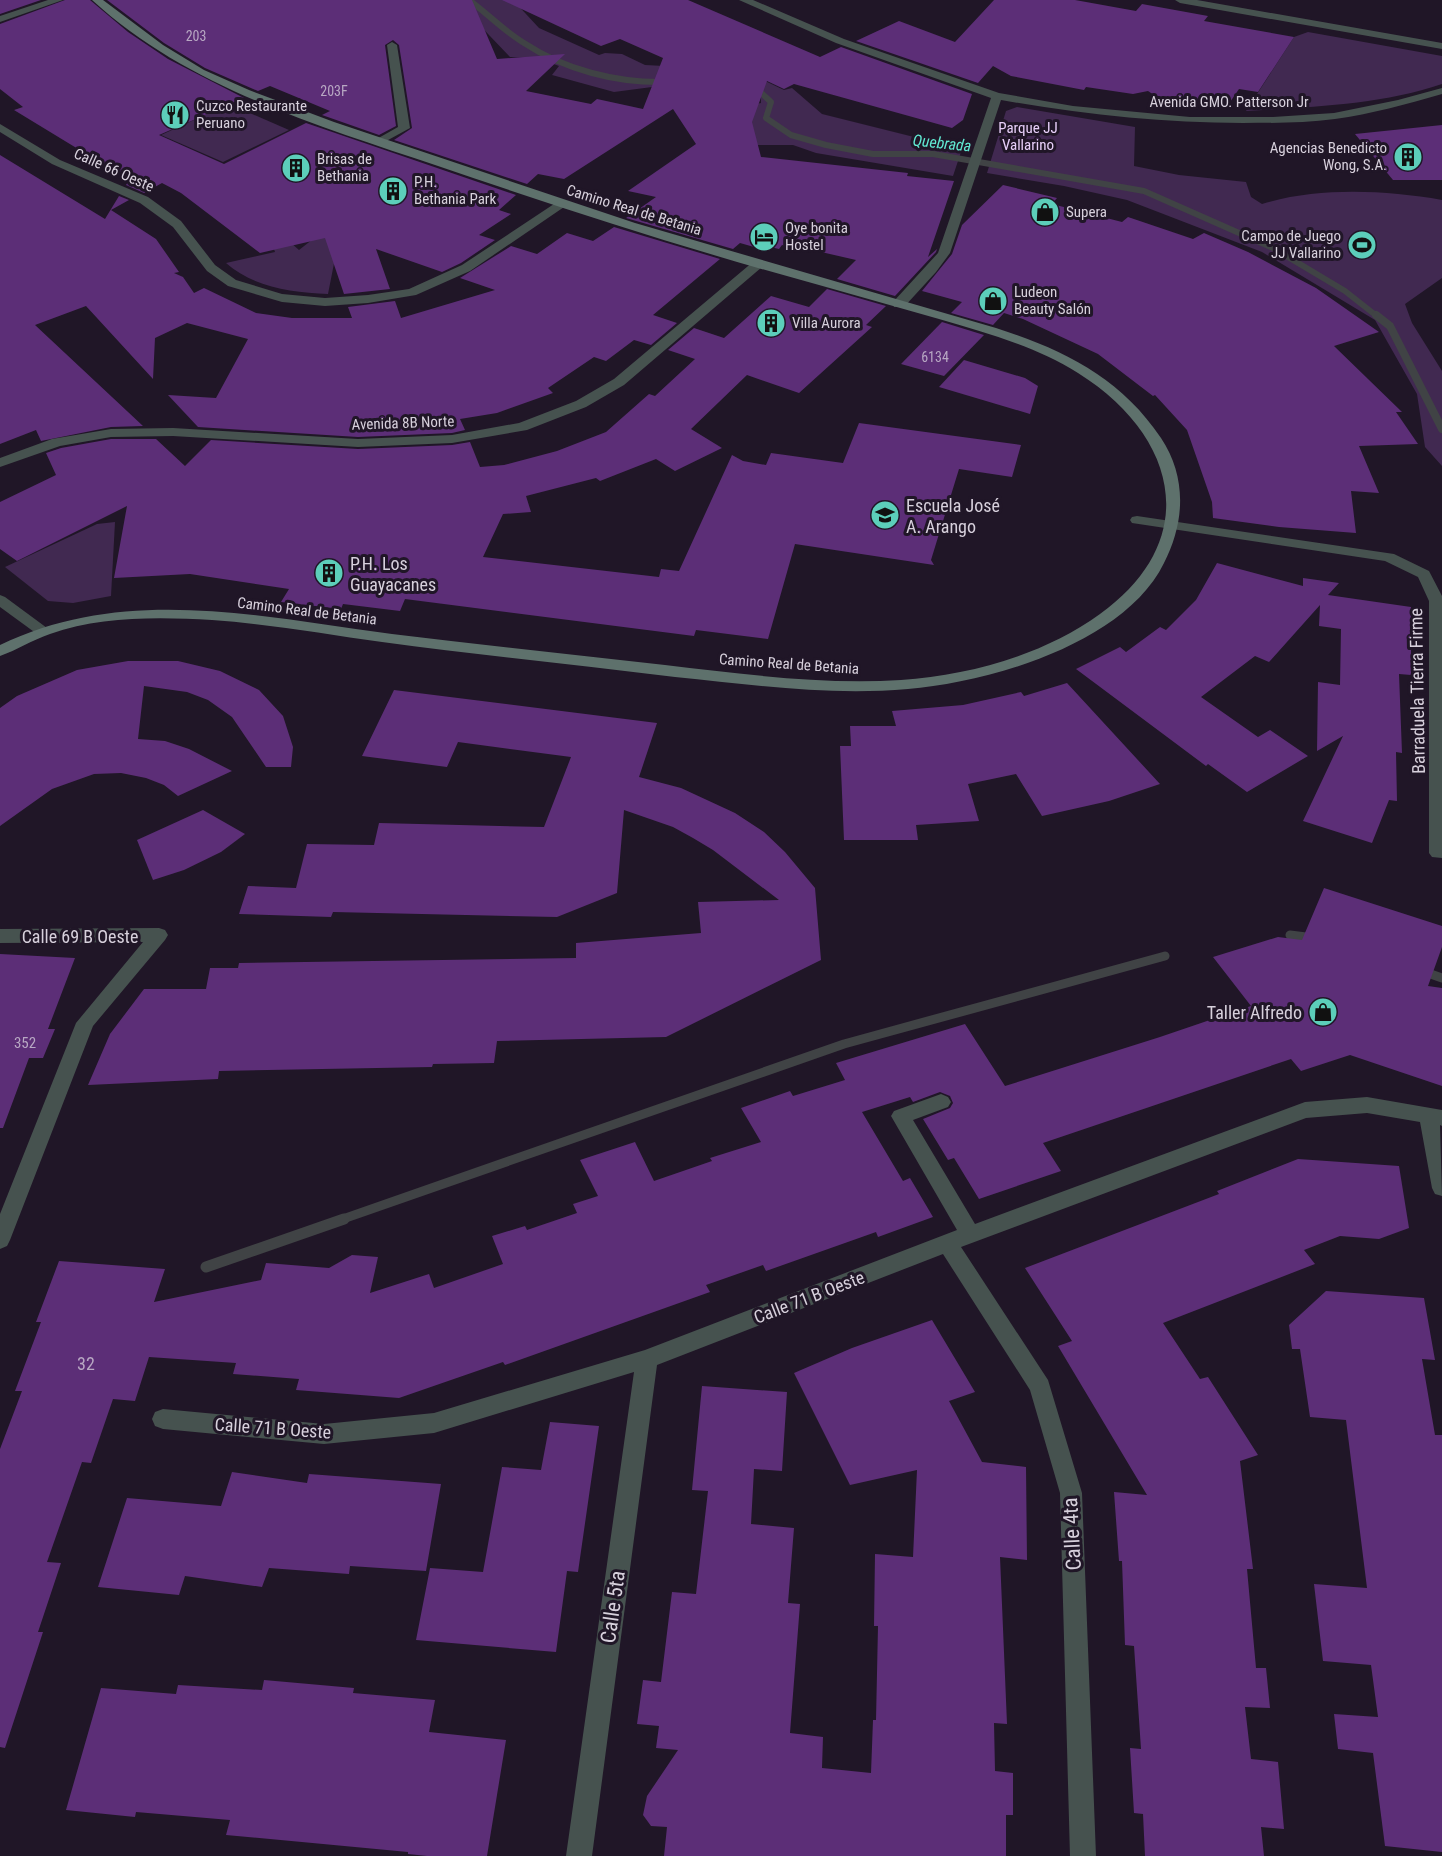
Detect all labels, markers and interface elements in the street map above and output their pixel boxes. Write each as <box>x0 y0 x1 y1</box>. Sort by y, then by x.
house number: 203 <box>186 28 206 44</box>
house number: 203F <box>320 83 348 99</box>
street label: Avenida GMO. Patterson Jr <box>1149 93 1309 111</box>
place label: Cuzco Restaurante Peruano <box>196 97 307 132</box>
restaurant icon: Cuzco Restaurante Peruano <box>159 99 191 131</box>
park label: Parque JJ Vallarino <box>998 119 1058 154</box>
water label: Quebrada <box>912 130 972 156</box>
place label: Agencias Benedicto Wong, S.A. <box>1270 139 1387 174</box>
building icon: Agencias Benedicto Wong, S.A. <box>1392 141 1424 173</box>
street label: Calle 66 Oeste <box>71 144 157 196</box>
place label: Brisas de Bethania <box>317 150 372 185</box>
building icon: Brisas de Bethania <box>280 152 312 184</box>
place label: P.H. Bethania Park <box>414 173 496 208</box>
building icon: P.H. Bethania Park <box>377 175 409 207</box>
street label: Camino Real de Betania <box>564 181 704 239</box>
shop icon: Supera <box>1029 196 1061 228</box>
place label: Supera <box>1066 203 1107 221</box>
place label: Oye bonita Hostel <box>785 219 848 254</box>
hotel icon: Oye bonita Hostel <box>748 221 780 253</box>
place label: Campo de Juego JJ Vallarino <box>1241 227 1341 262</box>
sports icon: Campo de Juego JJ Vallarino <box>1346 229 1378 261</box>
place label: Ludeon Beauty Salón <box>1014 283 1091 318</box>
shop icon: Ludeon Beauty Salón <box>977 285 1009 317</box>
building icon: Villa Aurora <box>755 307 787 339</box>
place label: Villa Aurora <box>792 314 861 332</box>
house number: 6134 <box>921 349 949 365</box>
street label: Avenida 8B Norte <box>351 412 455 434</box>
place label: Escuela José A. Arango <box>906 495 1000 537</box>
school or university icon: Escuela José A. Arango <box>869 499 901 531</box>
place label: P.H. Los Guayacanes <box>350 553 436 595</box>
building icon: P.H. Los Guayacanes <box>313 557 345 589</box>
street label: Camino Real de Betania <box>236 594 378 628</box>
street label: Barraduela Tierra Firme <box>1405 608 1429 774</box>
street label: Camino Real de Betania <box>718 650 860 678</box>
street label: Calle 69 B Oeste <box>22 926 138 947</box>
shop icon: Taller Alfredo <box>1307 996 1339 1028</box>
place label: Taller Alfredo <box>1207 1002 1302 1023</box>
house number: 352 <box>14 1034 36 1052</box>
street label: Calle 71 B Oeste <box>751 1266 867 1328</box>
house number: 32 <box>77 1353 95 1374</box>
street label: Calle 71 B Oeste <box>214 1413 332 1443</box>
street label: Calle 4ta <box>1058 1497 1086 1571</box>
street label: Calle 5ta <box>596 1569 630 1645</box>

